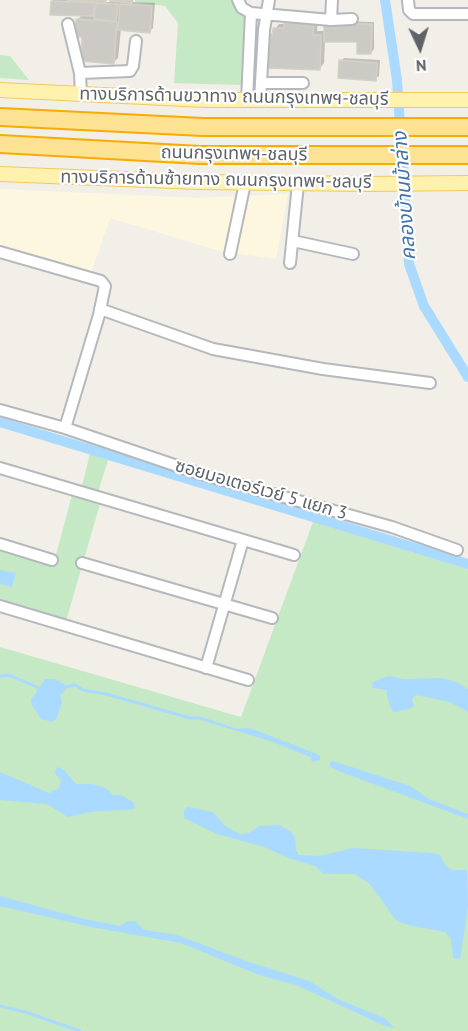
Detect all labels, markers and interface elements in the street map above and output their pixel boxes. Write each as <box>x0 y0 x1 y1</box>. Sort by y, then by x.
north arrow <box>390 18 450 78</box>
text: N <box>415 56 427 76</box>
street label: ทางบริการด้านขวาทาง ถนนกรุงเทพฯ-ชลบุรี <box>79 84 389 110</box>
water label: คลองบ้านม้าล่าง <box>389 131 421 261</box>
street label: ถนนกรุงเทพฯ-ชลบุรี <box>161 142 307 166</box>
street label: ทางบริการด้านซ้ายทาง ถนนกรุงเทพฯ-ชลบุรี <box>60 166 372 194</box>
street label: ซอยมอเตอร์เวย์ 5 แยก 3 <box>172 455 350 525</box>

